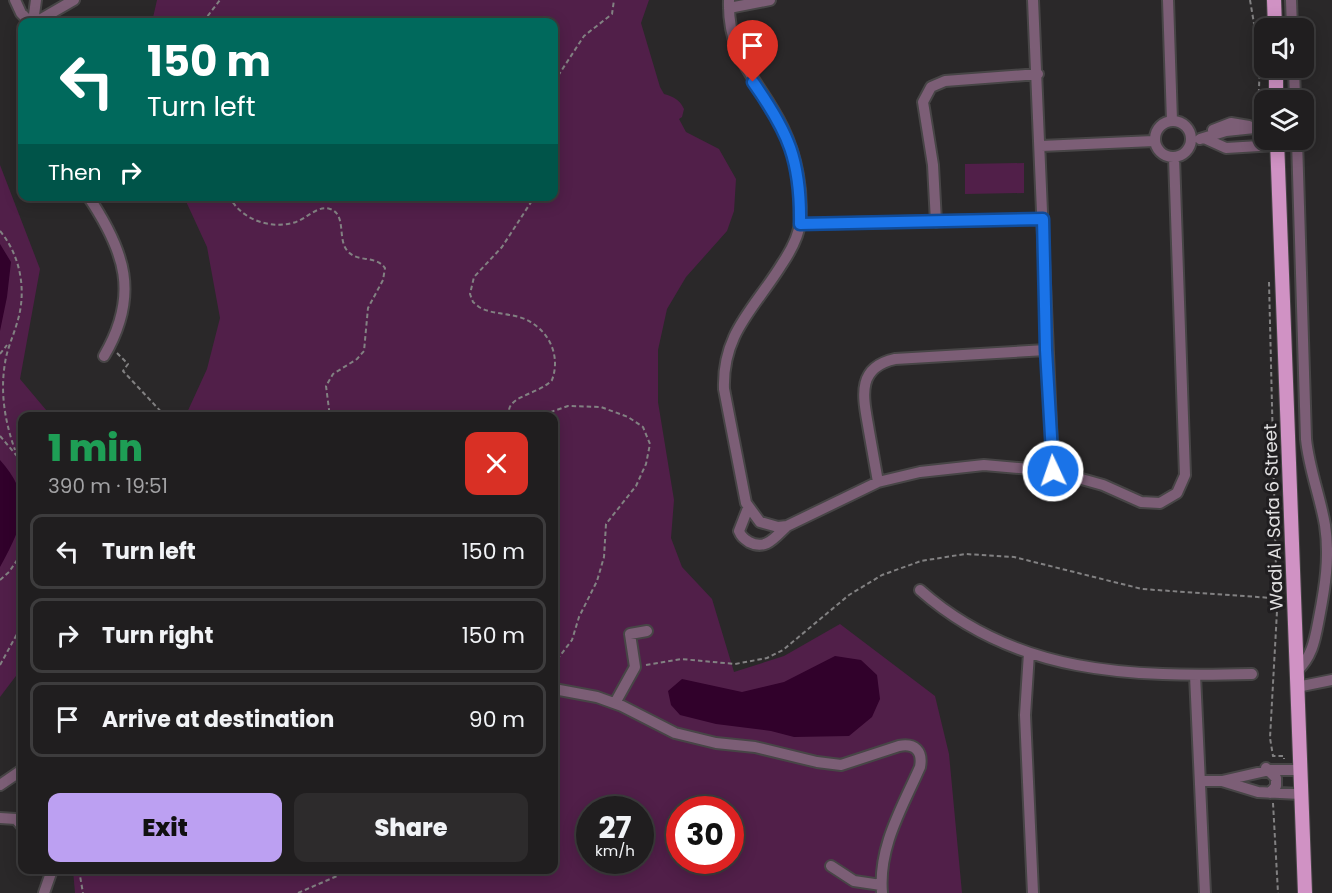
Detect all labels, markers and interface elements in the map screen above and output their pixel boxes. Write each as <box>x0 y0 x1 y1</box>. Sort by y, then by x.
map controls <box>1254 18 1314 150</box>
button: sound <box>1254 18 1314 78</box>
pin <box>727 20 778 82</box>
icon: arrive <box>736 29 769 62</box>
text: 150 m <box>147 32 271 91</box>
icon: left <box>48 42 126 120</box>
text: Turn left <box>147 88 256 125</box>
button: layers <box>1254 90 1314 150</box>
icon: right <box>114 156 147 189</box>
text: Then <box>48 157 102 188</box>
text: 1 min <box>48 423 143 474</box>
street label: Wadi Al Safa 6 Street <box>1257 423 1289 611</box>
button: close <box>465 432 528 495</box>
position arrow <box>1021 439 1085 503</box>
text: 390 m · 19:51 <box>48 472 168 500</box>
icon: left <box>51 535 84 568</box>
text: Turn left <box>102 536 196 567</box>
text: 150 m <box>462 536 525 567</box>
icon: right <box>51 619 84 652</box>
text: Turn right <box>102 620 213 651</box>
text: 150 m <box>462 620 525 651</box>
icon: arrive <box>51 703 84 736</box>
text: Arrive at destination <box>102 704 334 735</box>
text: 90 m <box>469 704 525 735</box>
button: Exit <box>48 793 282 862</box>
button: Share <box>294 793 528 862</box>
speed limit sign: 30 <box>666 796 744 874</box>
text: 27 <box>598 806 632 849</box>
text: km/h <box>595 840 635 861</box>

